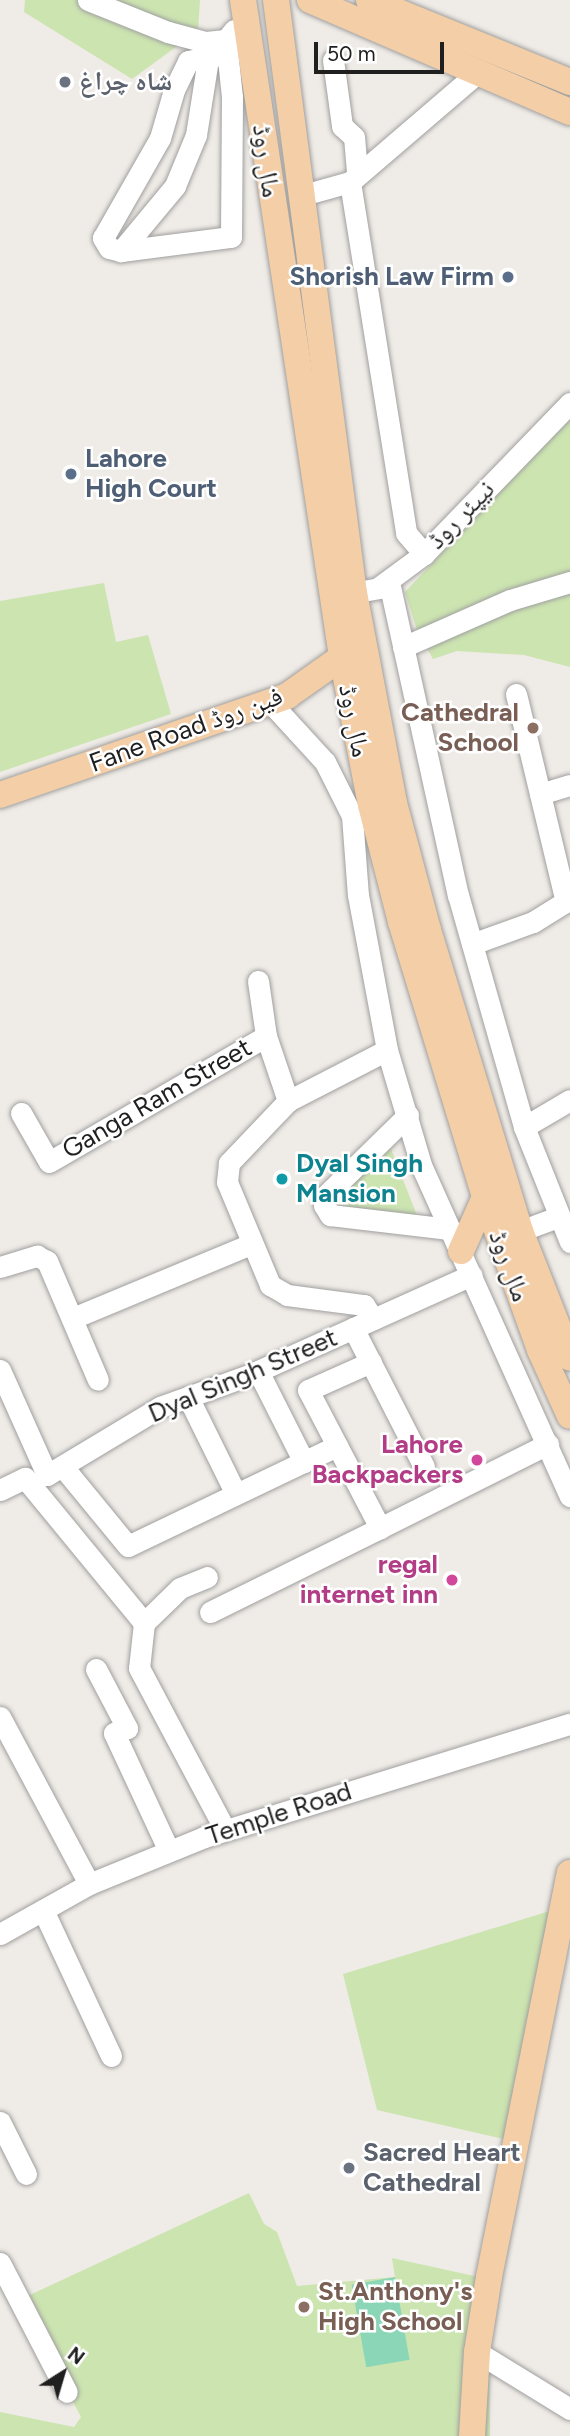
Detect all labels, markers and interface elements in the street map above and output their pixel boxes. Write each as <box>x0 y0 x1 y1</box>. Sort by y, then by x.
scale bar <box>318 28 448 72</box>
text: 50 m <box>327 41 376 66</box>
place label: شاہ چراغ <box>79 66 172 98</box>
marker: شاہ چراغ <box>57 74 73 90</box>
street label: مال روڈ <box>245 123 287 199</box>
place label: Shorish Law Firm <box>289 261 494 293</box>
marker: Shorish Law Firm <box>500 269 516 285</box>
place label: Lahore High Court <box>85 443 217 504</box>
marker: Lahore High Court <box>63 466 79 482</box>
street label: نیپئر روڈ <box>421 474 501 556</box>
street label: Fane Road فین روڈ <box>85 681 287 779</box>
street label: مال روڈ <box>332 682 376 760</box>
place label: Cathedral School <box>401 697 519 758</box>
marker: Cathedral School <box>525 720 541 736</box>
street label: Ganga Ram Street <box>57 1032 257 1166</box>
place label: Dyal Singh Mansion <box>296 1148 423 1210</box>
marker: Dyal Singh Mansion <box>274 1171 290 1187</box>
street label: مال روڈ <box>482 1226 536 1306</box>
street label: Dyal Singh Street <box>144 1322 342 1430</box>
place label: Lahore Backpackers <box>312 1429 463 1490</box>
marker: Lahore Backpackers <box>469 1452 485 1468</box>
place label: regal internet inn <box>300 1549 438 1610</box>
marker: regal internet inn <box>444 1572 460 1588</box>
street label: Temple Road <box>203 1776 355 1852</box>
place label: Sacred Heart Cathedral <box>363 2137 521 2198</box>
marker: Sacred Heart Cathedral <box>341 2160 357 2176</box>
place label: St.Anthony's High School <box>318 2276 472 2338</box>
marker: St.Anthony's High School <box>296 2299 312 2315</box>
north arrow <box>28 2338 98 2408</box>
text: N <box>63 2342 89 2369</box>

